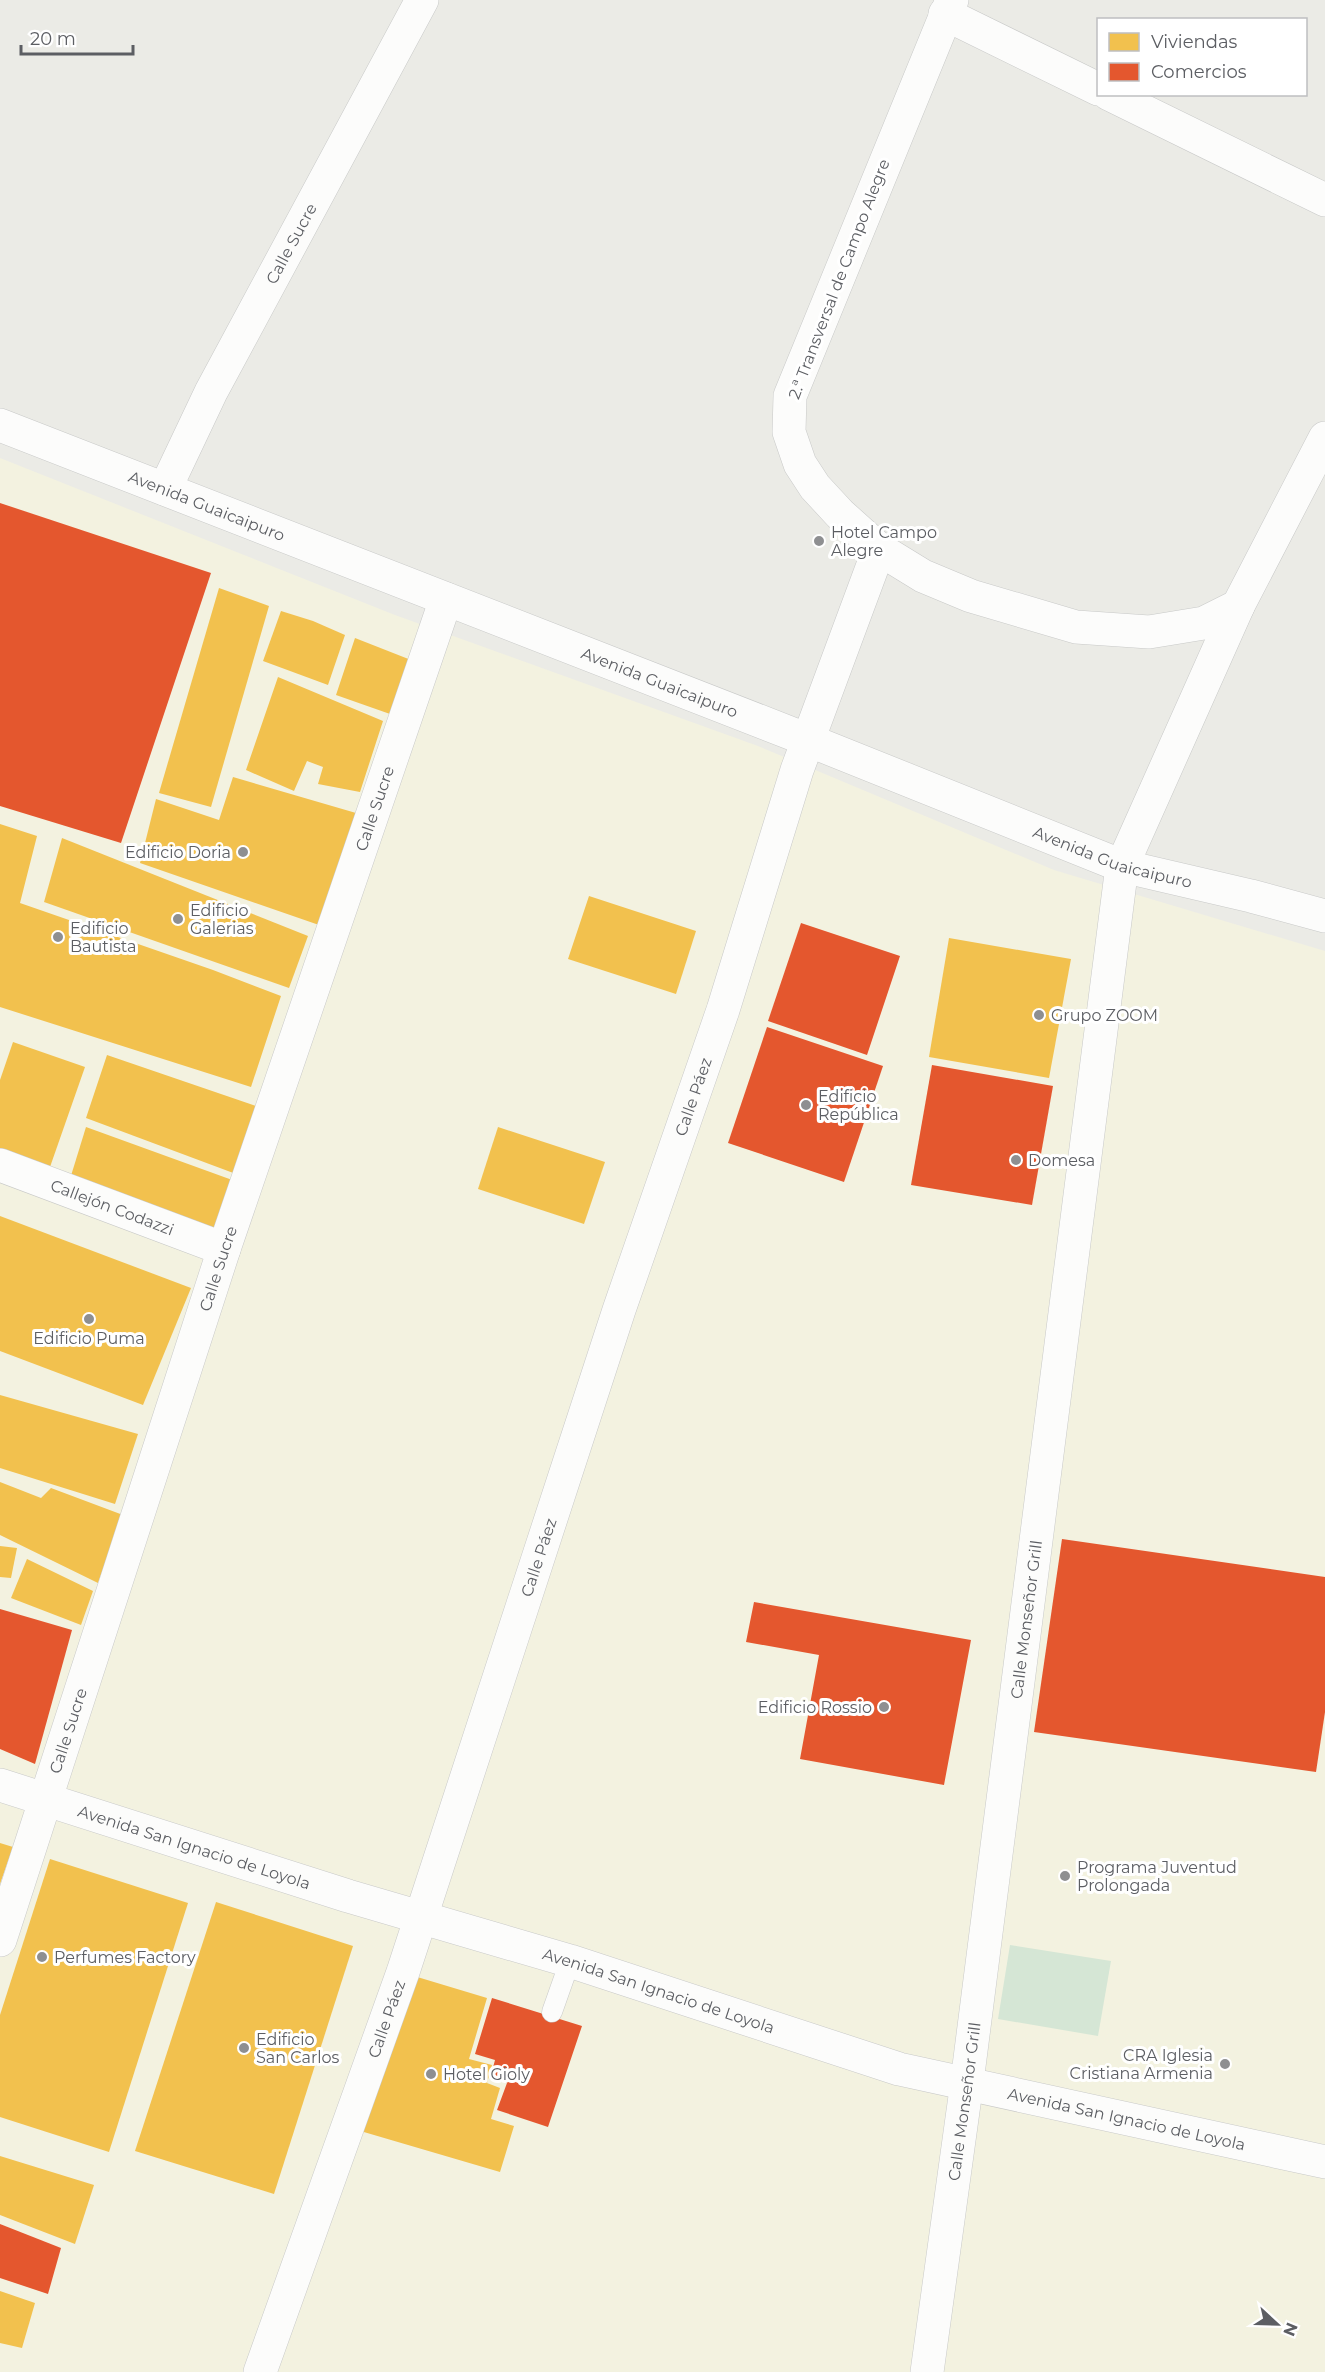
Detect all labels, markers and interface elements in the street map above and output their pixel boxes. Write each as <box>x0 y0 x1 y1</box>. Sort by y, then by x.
scale bar <box>21 18 134 56</box>
legend <box>1097 18 1307 96</box>
text: 20 m <box>30 28 76 50</box>
text: Viviendas <box>1151 31 1238 53</box>
text: Comercios <box>1151 61 1247 83</box>
street label: 2.ª Transversal de Campo Alegre <box>784 156 894 402</box>
street label: Calle Sucre <box>262 200 320 287</box>
street label: Avenida Guaicaipuro <box>126 467 288 545</box>
place label: Hotel Campo Alegre <box>831 523 937 560</box>
marker: Hotel Campo Alegre <box>812 534 826 548</box>
street label: Avenida Guaicaipuro <box>579 643 741 721</box>
street label: Calle Sucre <box>351 763 398 853</box>
street label: Avenida Guaicaipuro <box>1031 822 1194 891</box>
place label: Edificio Doria <box>125 843 231 862</box>
marker: Edificio Doria <box>236 845 250 859</box>
place label: Edificio Galerias <box>190 901 254 938</box>
marker: Edificio Galerias <box>171 912 185 926</box>
place label: Edificio Bautista <box>70 919 136 956</box>
marker: Edificio Bautista <box>51 930 65 944</box>
place label: Grupo ZOOM <box>1051 1006 1158 1025</box>
marker: Grupo ZOOM <box>1032 1008 1046 1022</box>
street label: Calle Páez <box>671 1055 715 1138</box>
place label: Edificio República <box>818 1087 899 1124</box>
marker: Edificio República <box>799 1098 813 1112</box>
place label: Domesa <box>1028 1151 1095 1170</box>
marker: Domesa <box>1009 1153 1023 1167</box>
street label: Callejón Codazzi <box>48 1175 177 1239</box>
street label: Calle Sucre <box>195 1223 241 1314</box>
marker: Edificio Puma <box>82 1312 96 1326</box>
place label: Edificio Puma <box>33 1329 145 1348</box>
street label: Calle Páez <box>517 1516 560 1599</box>
street label: Calle Monseñor Grill <box>1006 1539 1045 1700</box>
street label: Calle Sucre <box>45 1686 91 1776</box>
place label: Edificio Rossio <box>758 1698 872 1717</box>
marker: Edificio Rossio <box>877 1700 891 1714</box>
street label: Avenida San Ignacio de Loyola <box>76 1801 313 1893</box>
place label: Programa Juventud Prolongada <box>1077 1858 1237 1895</box>
marker: Programa Juventud Prolongada <box>1058 1869 1072 1883</box>
street label: Avenida San Ignacio de Loyola <box>540 1944 777 2037</box>
place label: Perfumes Factory <box>54 1948 196 1967</box>
marker: Perfumes Factory <box>35 1950 49 1964</box>
street label: Calle Páez <box>364 1977 409 2061</box>
street label: Calle Monseñor Grill <box>944 2021 984 2182</box>
place label: Edificio San Carlos <box>256 2030 340 2067</box>
marker: Edificio San Carlos <box>237 2041 251 2055</box>
place label: CRA Iglesia Cristiana Armenia <box>1070 2046 1213 2083</box>
marker: CRA Iglesia Cristiana Armenia <box>1218 2057 1232 2071</box>
place label: Hotel Gioly <box>443 2065 530 2084</box>
marker: Hotel Gioly <box>424 2067 438 2081</box>
street label: Avenida San Ignacio de Loyola <box>1006 2084 1247 2154</box>
north arrow <box>1247 2294 1307 2354</box>
text: N <box>1279 2320 1302 2339</box>

